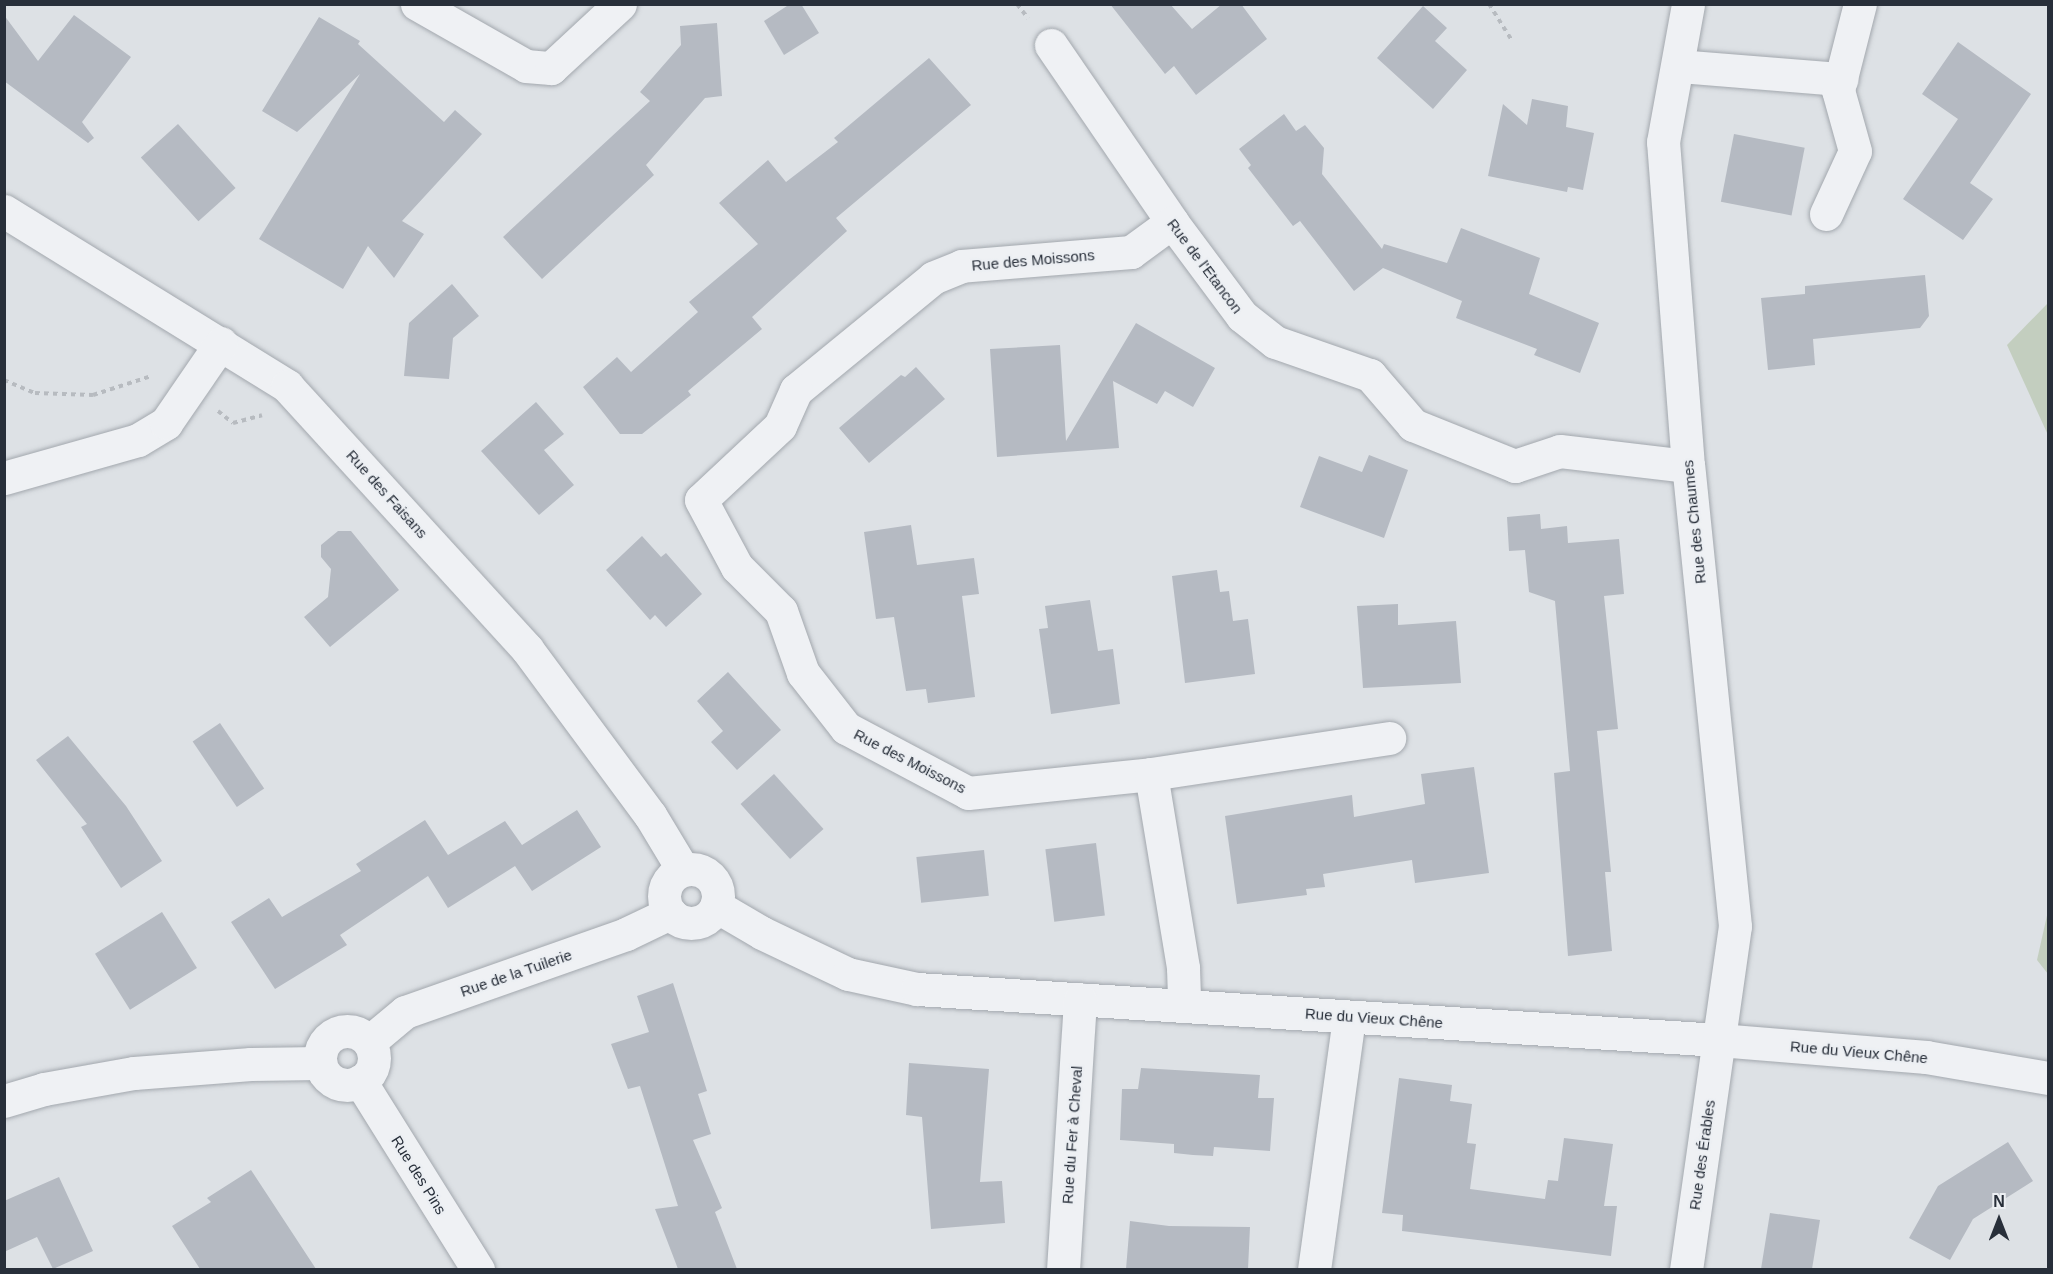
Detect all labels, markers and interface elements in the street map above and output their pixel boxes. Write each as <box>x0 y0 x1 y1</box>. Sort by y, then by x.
street label: Rue de l'Etancon <box>1164 215 1246 317</box>
street label: Rue des Moissons <box>971 246 1095 274</box>
street label: Rue des Faisans <box>343 446 431 542</box>
street label: Rue des Chaumes <box>1679 459 1709 585</box>
street label: Rue des Moissons <box>851 725 969 797</box>
street label: Rue de la Tuilerie <box>458 945 574 1001</box>
street label: Rue du Vieux Chêne <box>1304 1004 1444 1032</box>
street label: Rue du Vieux Chêne <box>1789 1037 1929 1067</box>
street label: Rue du Fer à Cheval <box>1058 1065 1086 1205</box>
street label: Rue des Érables <box>1685 1099 1719 1211</box>
street label: Rue des Pins <box>388 1132 450 1218</box>
north arrow <box>1969 1190 2029 1250</box>
text: N <box>1993 1193 2005 1210</box>

